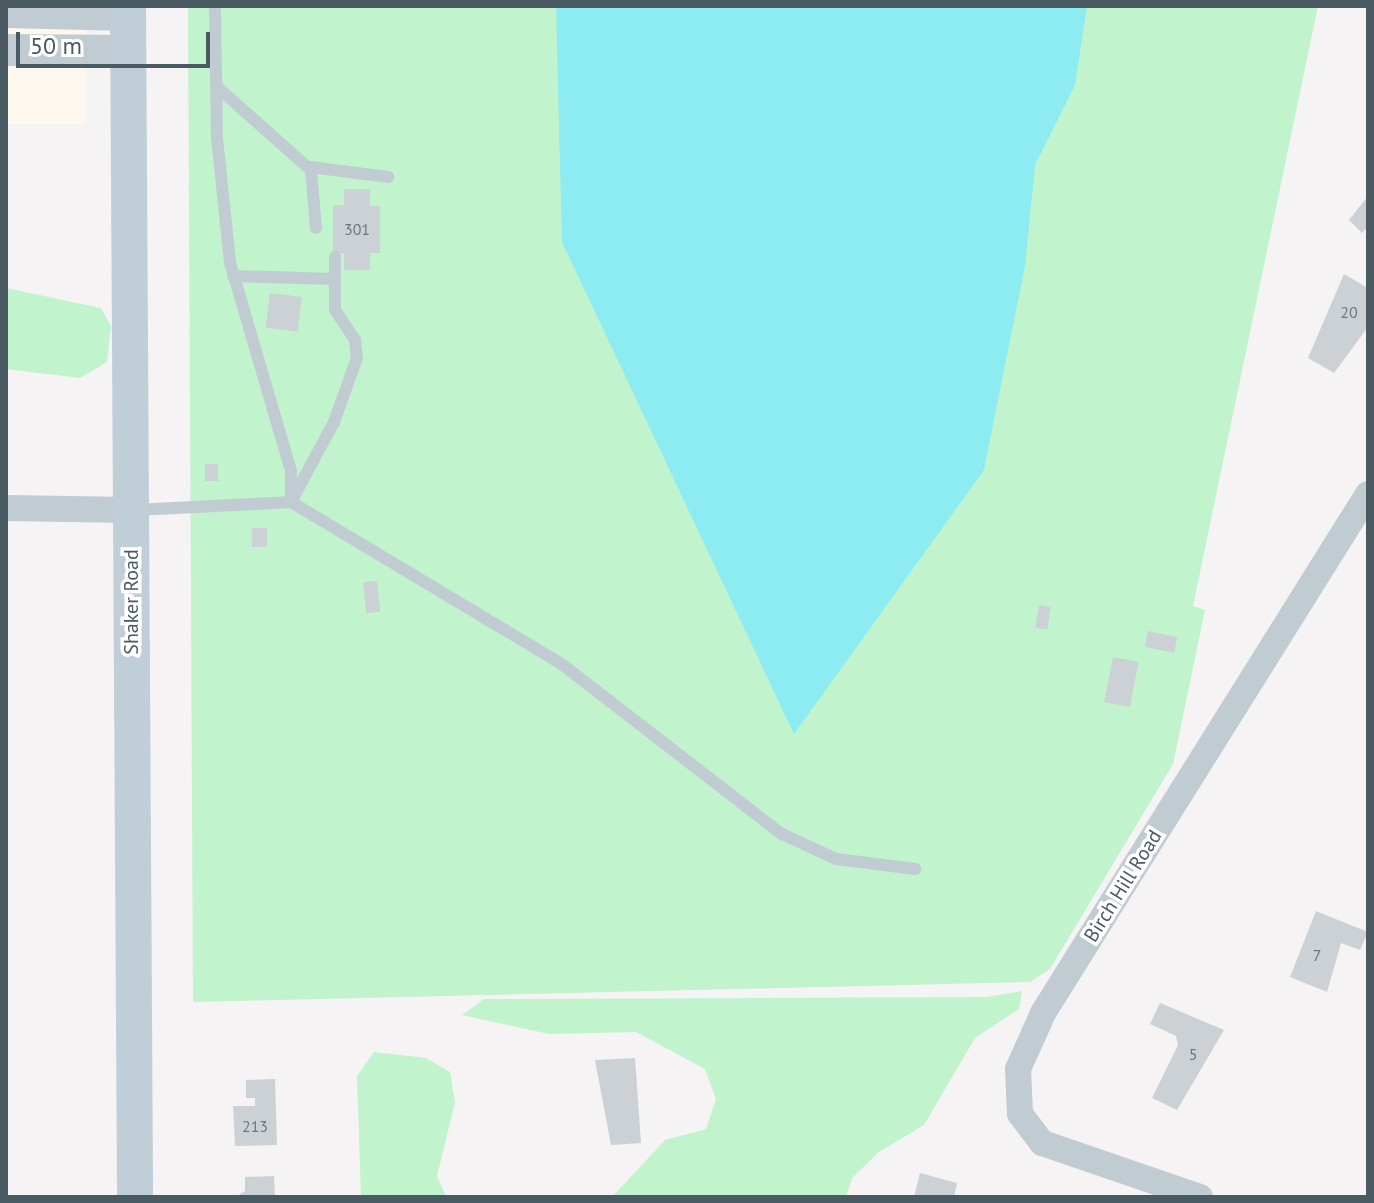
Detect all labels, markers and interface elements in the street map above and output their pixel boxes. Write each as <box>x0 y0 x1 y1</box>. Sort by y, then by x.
scale bar <box>20 16 214 66</box>
text: 50 m <box>30 30 82 61</box>
house number: 301 <box>344 219 370 239</box>
house number: 20 <box>1340 302 1358 322</box>
street label: Shaker Road <box>119 549 143 655</box>
street label: Birch Hill Road <box>1079 826 1167 946</box>
house number: 7 <box>1313 945 1321 965</box>
house number: 5 <box>1189 1044 1197 1064</box>
house number: 213 <box>242 1116 268 1136</box>

